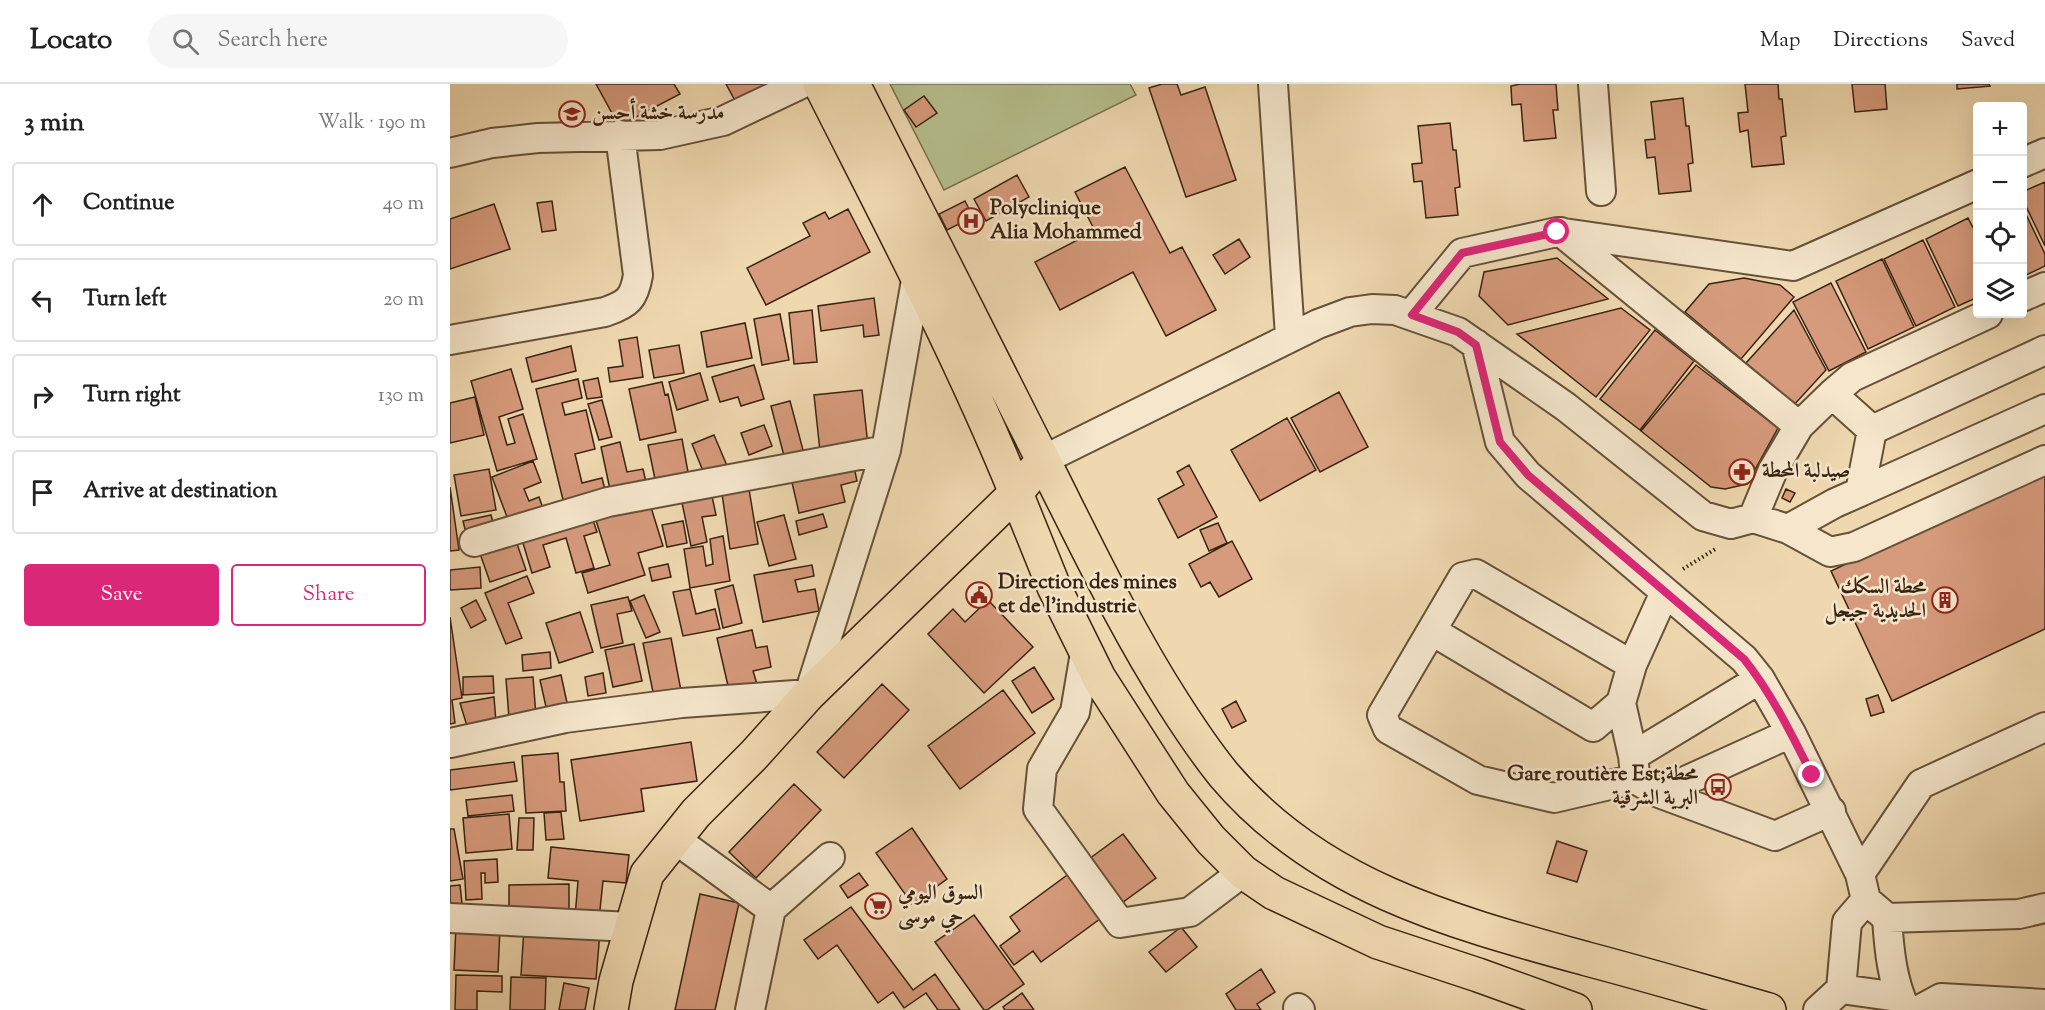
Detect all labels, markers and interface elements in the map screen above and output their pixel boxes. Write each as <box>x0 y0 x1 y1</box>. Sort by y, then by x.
search box <box>148 14 568 68</box>
text: Locato <box>30 21 112 61</box>
icon: search <box>169 25 202 58</box>
text: Search here <box>217 25 328 57</box>
text: Map <box>1760 26 1800 56</box>
text: Directions <box>1833 26 1928 56</box>
text: Saved <box>1961 26 2015 56</box>
place label: مدرسة خشة أحسن <box>592 98 724 129</box>
school or university icon: مدرسة خشة أحسن <box>557 99 587 129</box>
map controls <box>1973 102 2027 318</box>
button: + <box>1973 102 2027 156</box>
text: 3 min <box>24 105 84 142</box>
text: Walk · 190 m <box>318 109 426 138</box>
button: − <box>1973 156 2027 210</box>
icon: ahead <box>26 188 59 221</box>
text: Continue <box>83 188 174 220</box>
text: 40 m <box>383 190 424 219</box>
place label: Polyclinique Alia Mohammed <box>990 194 1142 248</box>
hospital icon: Polyclinique Alia Mohammed <box>956 206 986 236</box>
button: locate <box>1973 210 2027 264</box>
route start <box>1543 218 1569 244</box>
button: layers <box>1973 264 2027 318</box>
icon: left <box>26 284 59 317</box>
text: Turn left <box>83 284 166 316</box>
text: 20 m <box>383 286 424 315</box>
icon: right <box>26 380 59 413</box>
text: Turn right <box>83 380 180 412</box>
text: 130 m <box>378 382 424 411</box>
pharmacy icon: صيدلبة المحطة <box>1727 457 1757 487</box>
place label: صيدلبة المحطة <box>1762 457 1850 487</box>
icon: arrive <box>26 476 59 509</box>
text: Arrive at destination <box>83 476 278 508</box>
button: Save <box>24 564 219 626</box>
button: Share <box>231 564 426 626</box>
place label: Direction des mines et de l'industrie <box>998 568 1177 622</box>
place label: محطة السكك الحديدية جيجل <box>1825 573 1927 627</box>
public building icon: Direction des mines et de l'industrie <box>964 580 994 610</box>
building icon: محطة السكك الحديدية جيجل <box>1930 585 1960 615</box>
place label: Gare routière Est;محطة البرية الشرقية <box>1507 760 1699 814</box>
route end <box>1798 761 1824 787</box>
bus stop icon: Gare routière Est;محطة البرية الشرقية <box>1703 772 1733 802</box>
place label: السوق اليومي حي موسى <box>897 879 983 934</box>
supermarket icon: السوق اليومي حي موسى <box>863 891 893 921</box>

